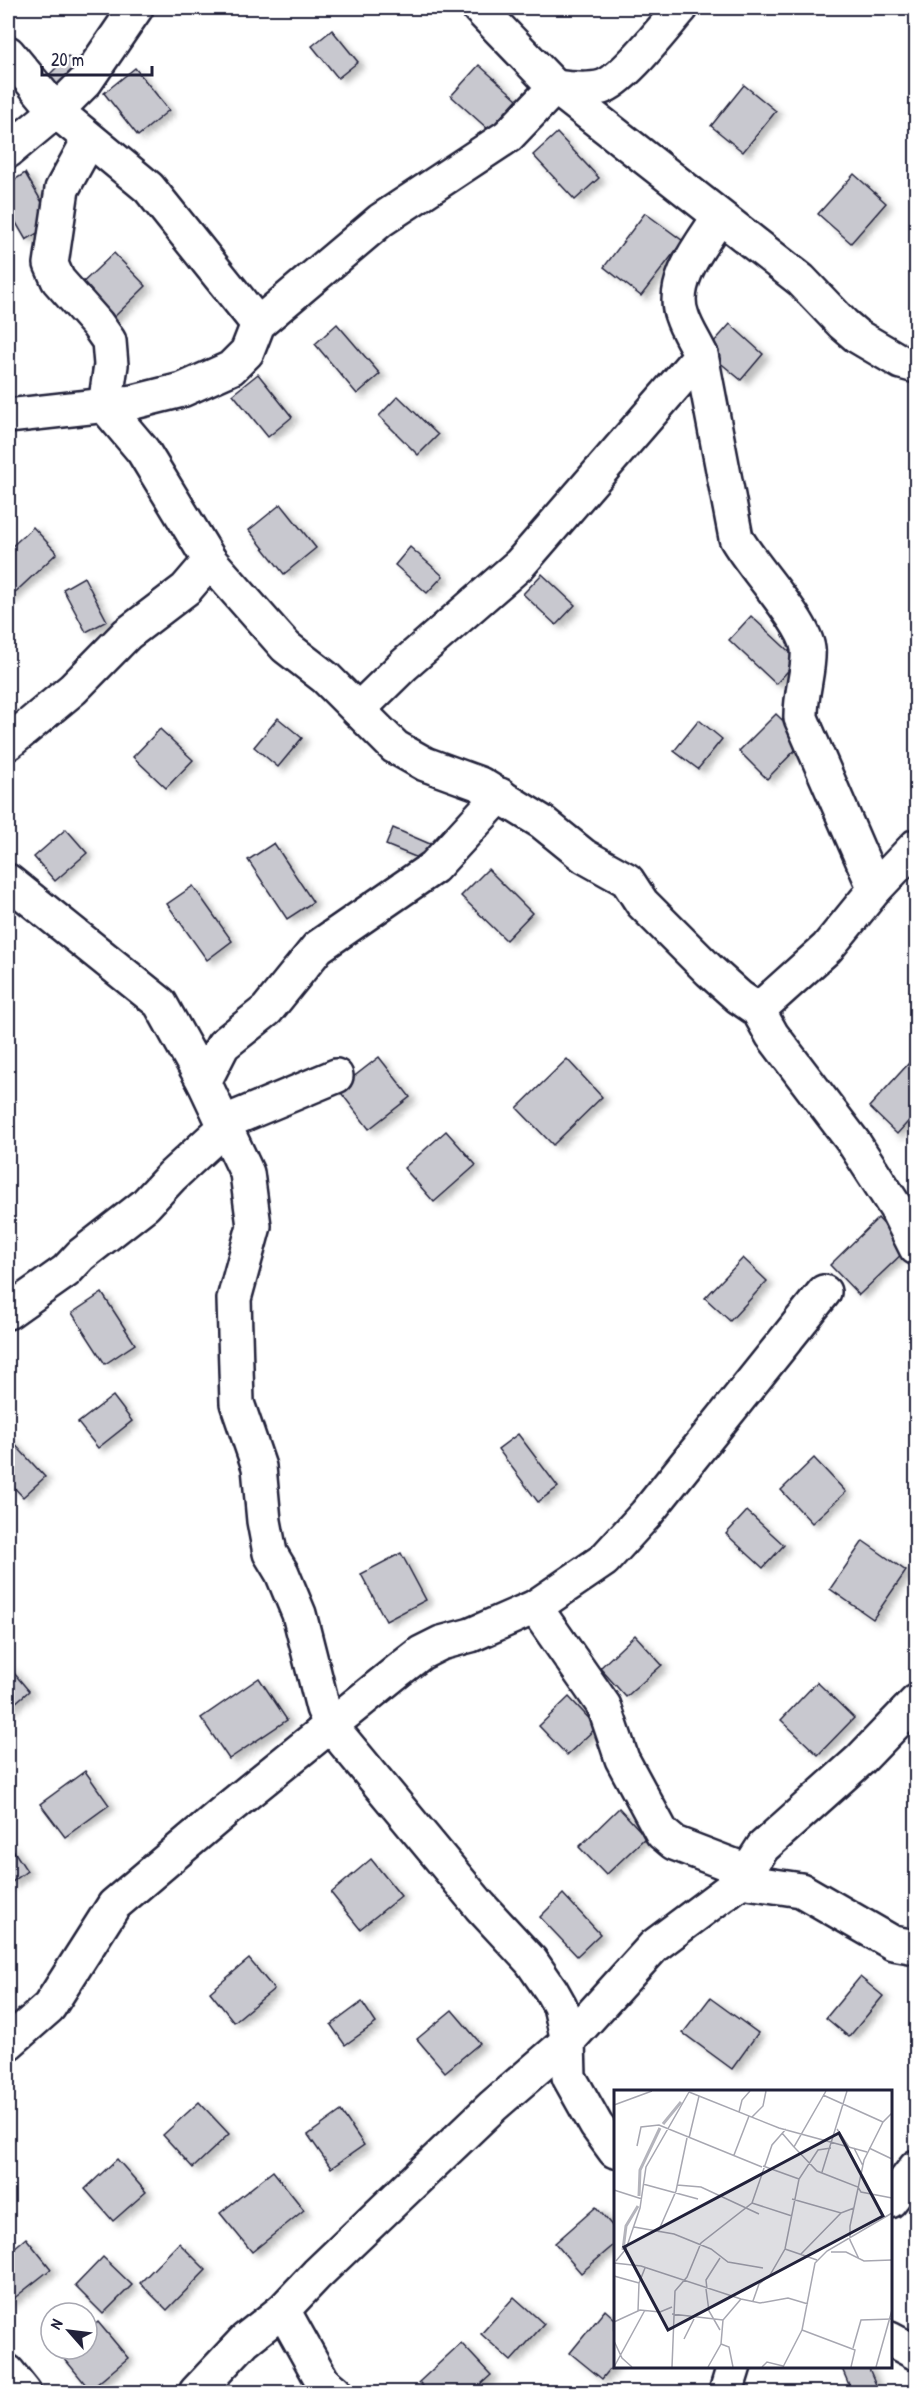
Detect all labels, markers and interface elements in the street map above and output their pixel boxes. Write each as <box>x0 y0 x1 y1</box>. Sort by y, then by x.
scale bar <box>42 39 152 77</box>
text: 20 m <box>51 47 84 72</box>
inset map <box>614 2090 891 2367</box>
north arrow <box>39 2301 99 2361</box>
text: N <box>44 2315 68 2333</box>

